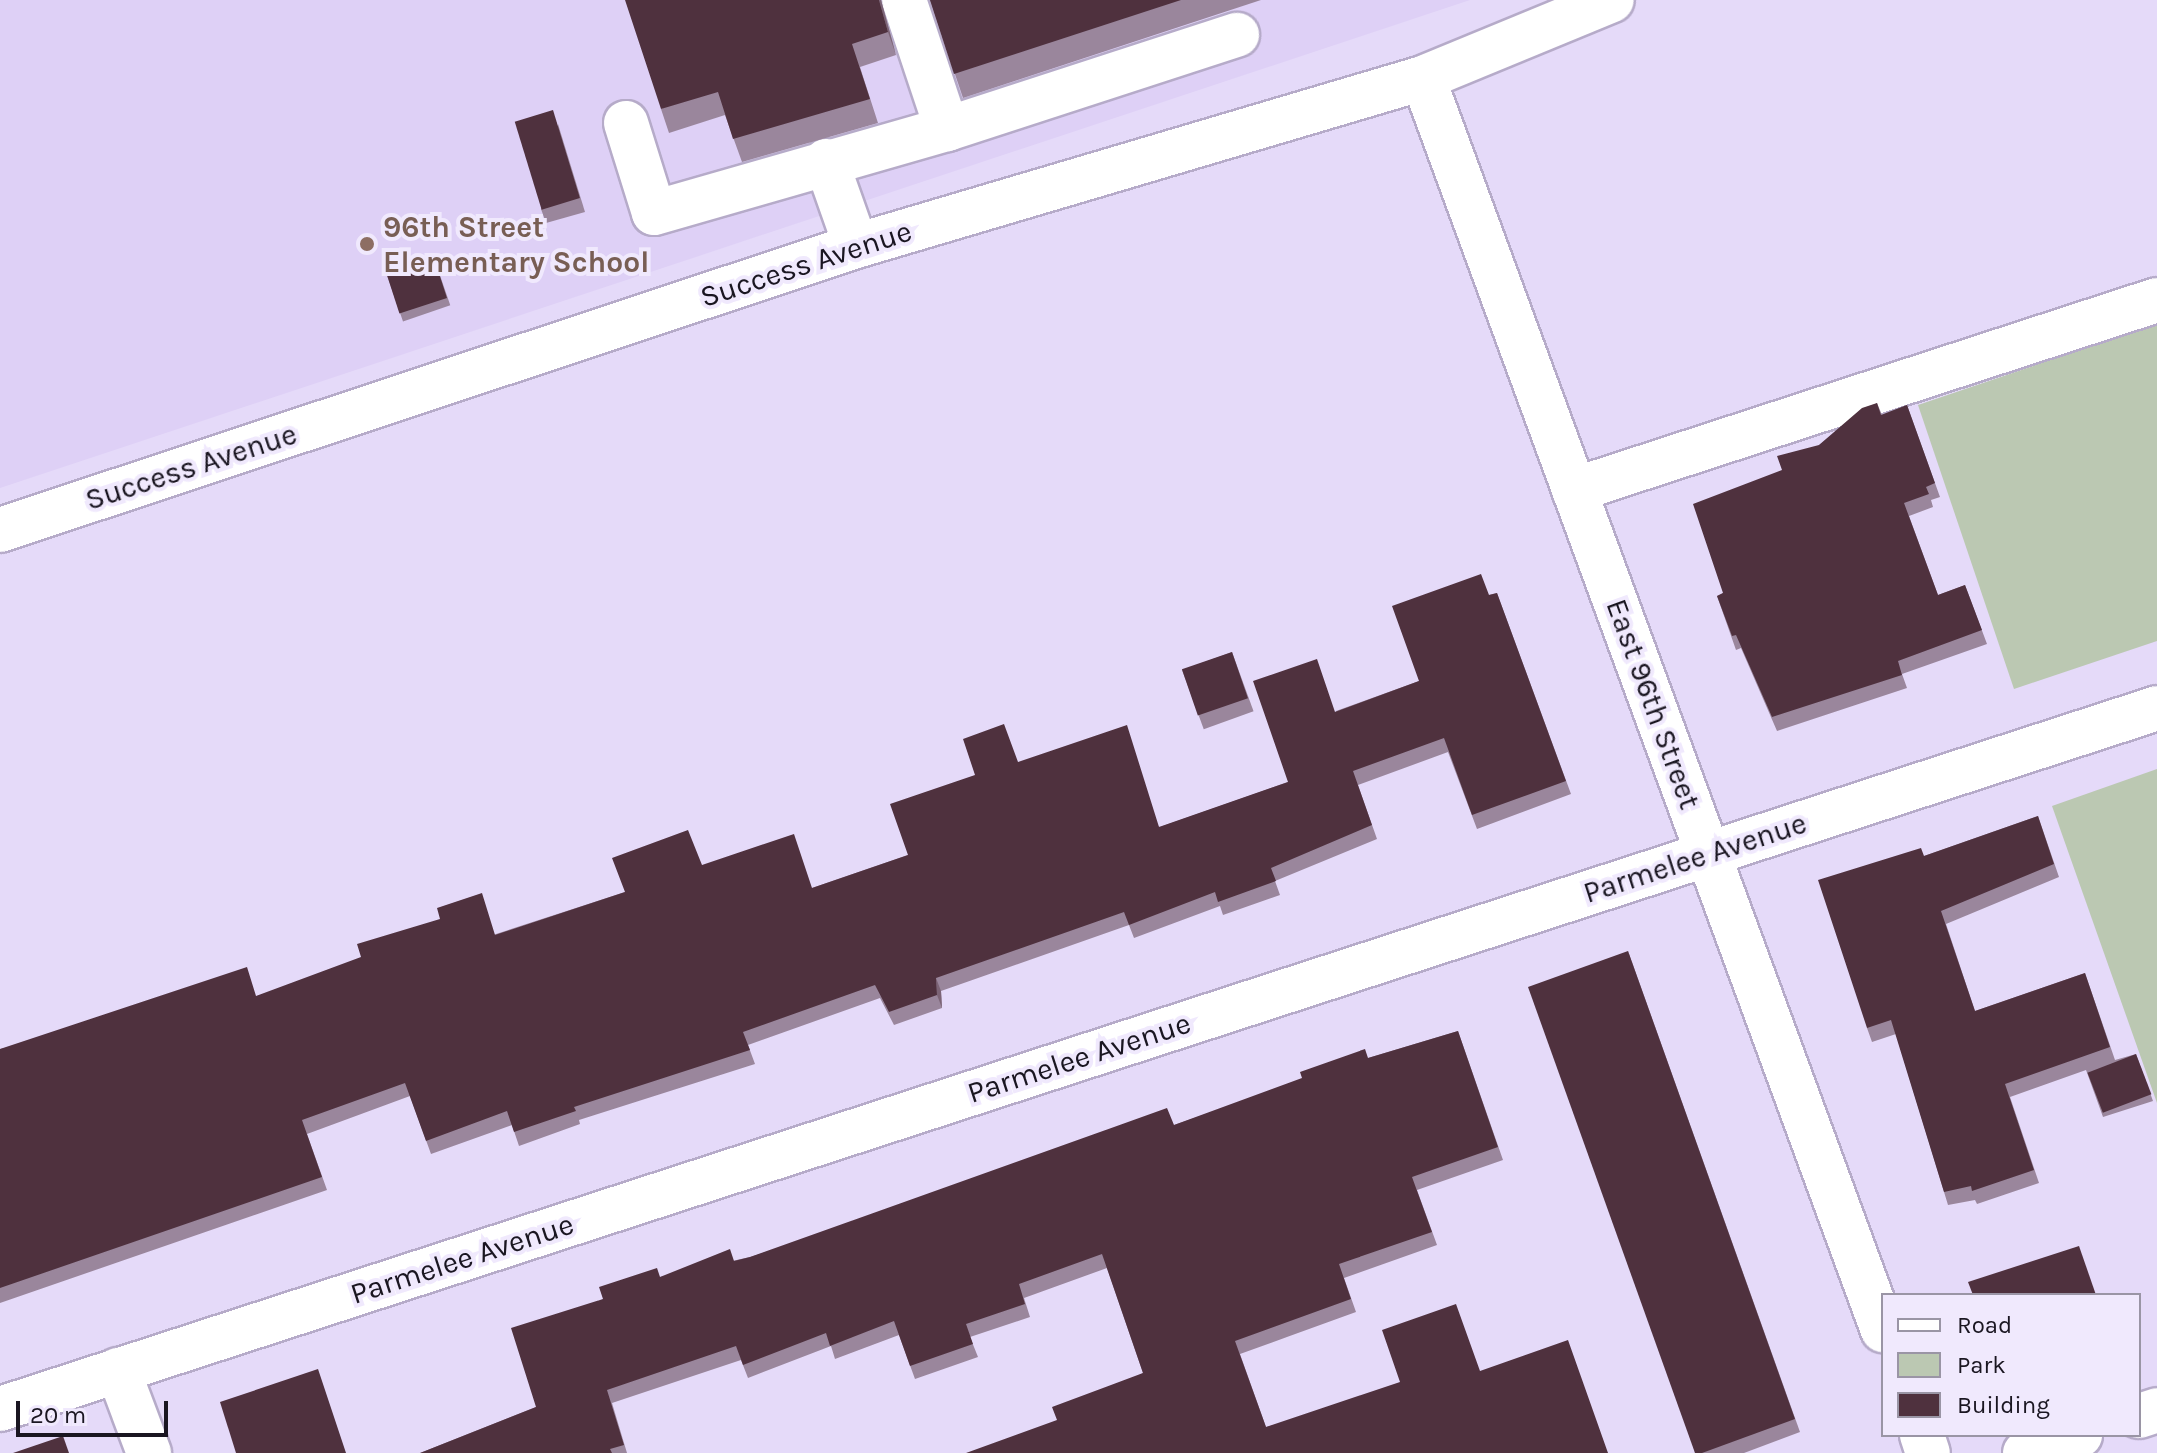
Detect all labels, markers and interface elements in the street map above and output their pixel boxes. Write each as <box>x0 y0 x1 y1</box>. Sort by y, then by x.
place label: 96th Street Elementary School <box>383 209 649 280</box>
street label: Success Avenue <box>696 213 916 315</box>
marker: 96th Street Elementary School <box>358 235 376 253</box>
street label: Success Avenue <box>81 416 301 518</box>
street label: East 96th Street <box>1598 594 1708 814</box>
street label: Parmelee Avenue <box>1579 805 1811 911</box>
street label: Parmelee Avenue <box>963 1005 1195 1111</box>
street label: Parmelee Avenue <box>346 1206 578 1312</box>
legend <box>1881 1293 2141 1437</box>
text: Road <box>1957 1311 2012 1339</box>
text: Park <box>1957 1351 2006 1379</box>
scale bar <box>20 1385 172 1435</box>
text: Building <box>1957 1391 2050 1419</box>
text: 20 m <box>30 1401 86 1429</box>

